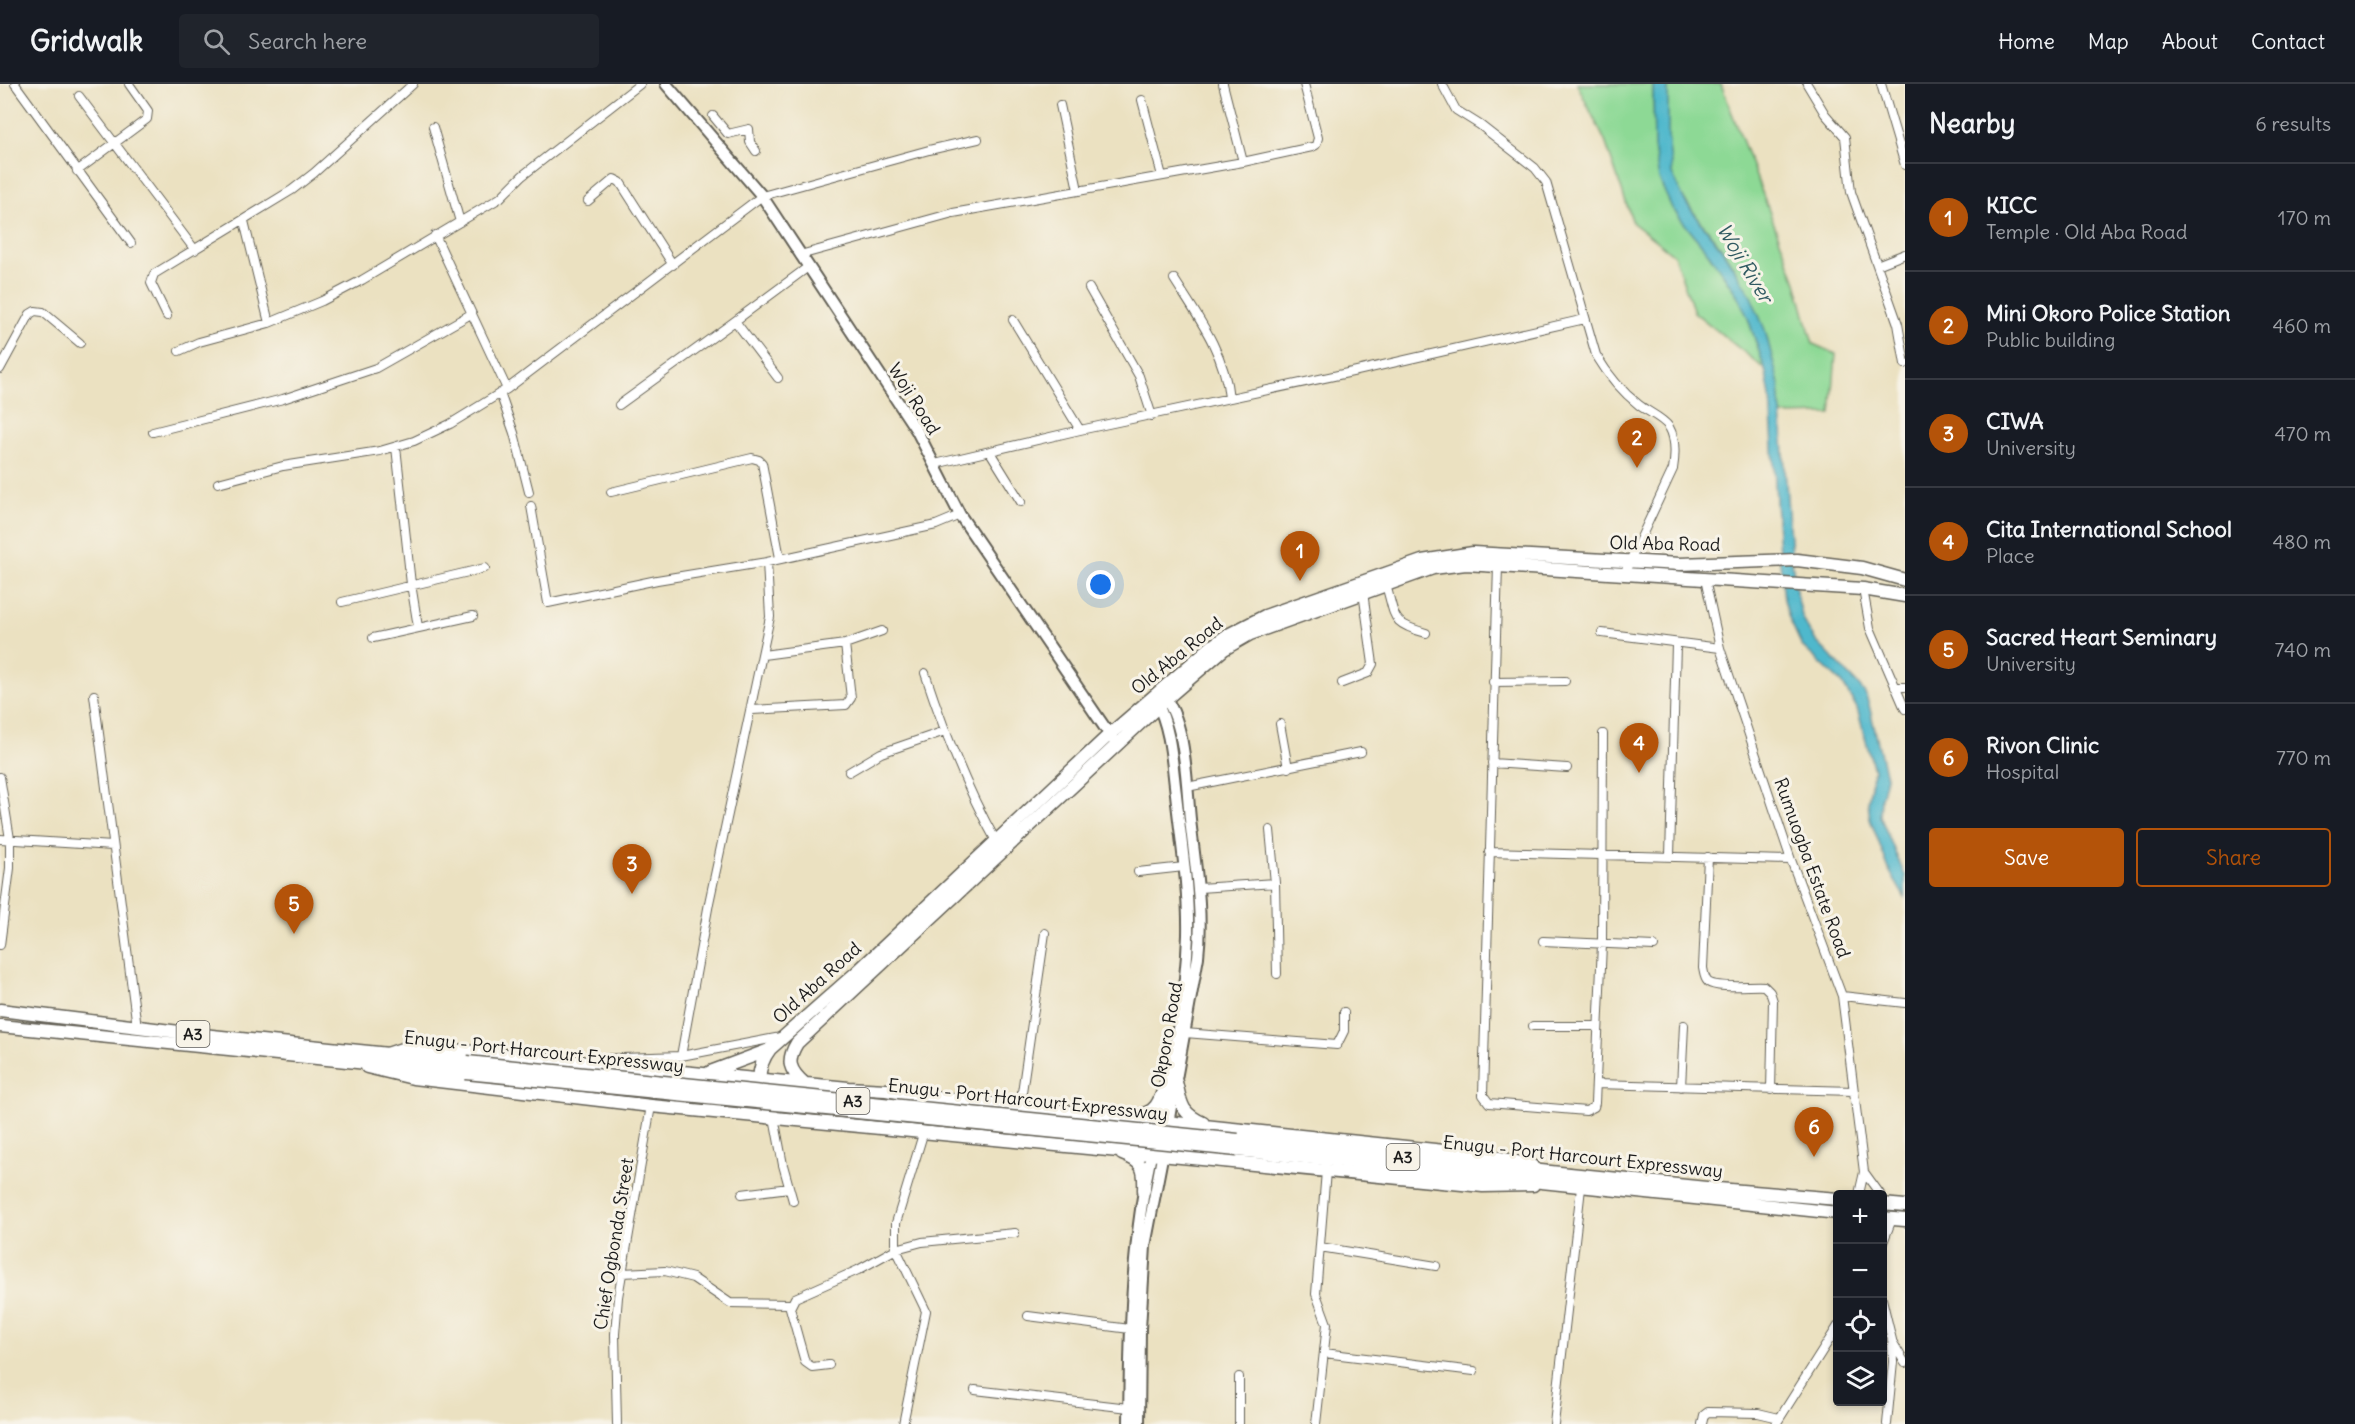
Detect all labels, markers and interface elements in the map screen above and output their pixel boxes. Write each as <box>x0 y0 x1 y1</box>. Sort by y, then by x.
search box <box>179 14 599 68</box>
text: Gridwalk <box>30 23 143 59</box>
icon: search <box>200 25 233 58</box>
text: Search here <box>248 27 367 55</box>
text: Home <box>1998 28 2055 55</box>
text: Map <box>2088 28 2129 55</box>
text: About <box>2162 28 2218 55</box>
text: Contact <box>2251 28 2325 55</box>
text: Nearby <box>1929 107 2015 140</box>
text: 6 results <box>2255 111 2331 136</box>
text: KICC <box>1986 191 2037 219</box>
text: 1 <box>1945 205 1952 230</box>
text: 170 m <box>2278 205 2331 230</box>
water label: Woji River <box>1712 218 1780 309</box>
text: Temple · Old Aba Road <box>1986 219 2187 244</box>
text: Mini Okoro Police Station <box>1986 299 2231 327</box>
text: 2 <box>1943 313 1954 338</box>
text: 460 m <box>2272 313 2331 338</box>
text: Public building <box>1986 327 2115 352</box>
street label: Woji Road <box>883 359 946 439</box>
text: CIWA <box>1986 407 2044 435</box>
pin: 2 <box>1618 418 1656 468</box>
text: 3 <box>1943 421 1954 446</box>
text: 470 m <box>2274 421 2331 446</box>
text: University <box>1986 435 2076 460</box>
text: Cita International School <box>1986 515 2232 543</box>
text: 4 <box>1943 529 1954 554</box>
text: 480 m <box>2272 529 2331 554</box>
street label: Old Aba Road <box>1609 531 1721 556</box>
pin: 1 <box>1280 532 1320 581</box>
text: Place <box>1986 543 2034 568</box>
your location <box>1086 570 1115 599</box>
street label: Old Aba Road <box>1126 611 1227 700</box>
text: Sacred Heart Seminary <box>1986 623 2217 651</box>
text: 5 <box>1943 637 1954 662</box>
text: 740 m <box>2275 637 2331 662</box>
text: University <box>1986 651 2076 676</box>
pin: 4 <box>1620 724 1658 773</box>
text: Rivon Clinic <box>1986 731 2099 759</box>
text: 6 <box>1943 745 1954 770</box>
text: 770 m <box>2276 745 2331 770</box>
text: Hospital <box>1986 759 2059 784</box>
street label: Rumuogba Estate Road <box>1769 775 1856 961</box>
button: Save <box>1929 828 2124 887</box>
button: Share <box>2136 828 2331 887</box>
pin: 3 <box>612 844 652 894</box>
pin: 5 <box>274 884 314 934</box>
street label: Old Aba Road <box>768 937 866 1028</box>
street label: Okporo Road <box>1146 980 1187 1090</box>
road number: A3 <box>176 1021 210 1047</box>
street label: Enugu - Port Harcourt Expressway <box>403 1025 685 1078</box>
street label: Enugu - Port Harcourt Expressway <box>887 1073 1169 1126</box>
road number: A3 <box>836 1088 870 1114</box>
pin: 6 <box>1794 1108 1834 1157</box>
street label: Enugu - Port Harcourt Expressway <box>1442 1130 1724 1183</box>
road number: A3 <box>1386 1144 1420 1170</box>
street label: Chief Ogbonda Street <box>589 1156 638 1332</box>
map controls <box>1833 1190 1887 1406</box>
button: + <box>1833 1190 1887 1244</box>
button: − <box>1833 1244 1887 1298</box>
button: locate <box>1833 1298 1887 1352</box>
button: layers <box>1833 1352 1887 1406</box>

